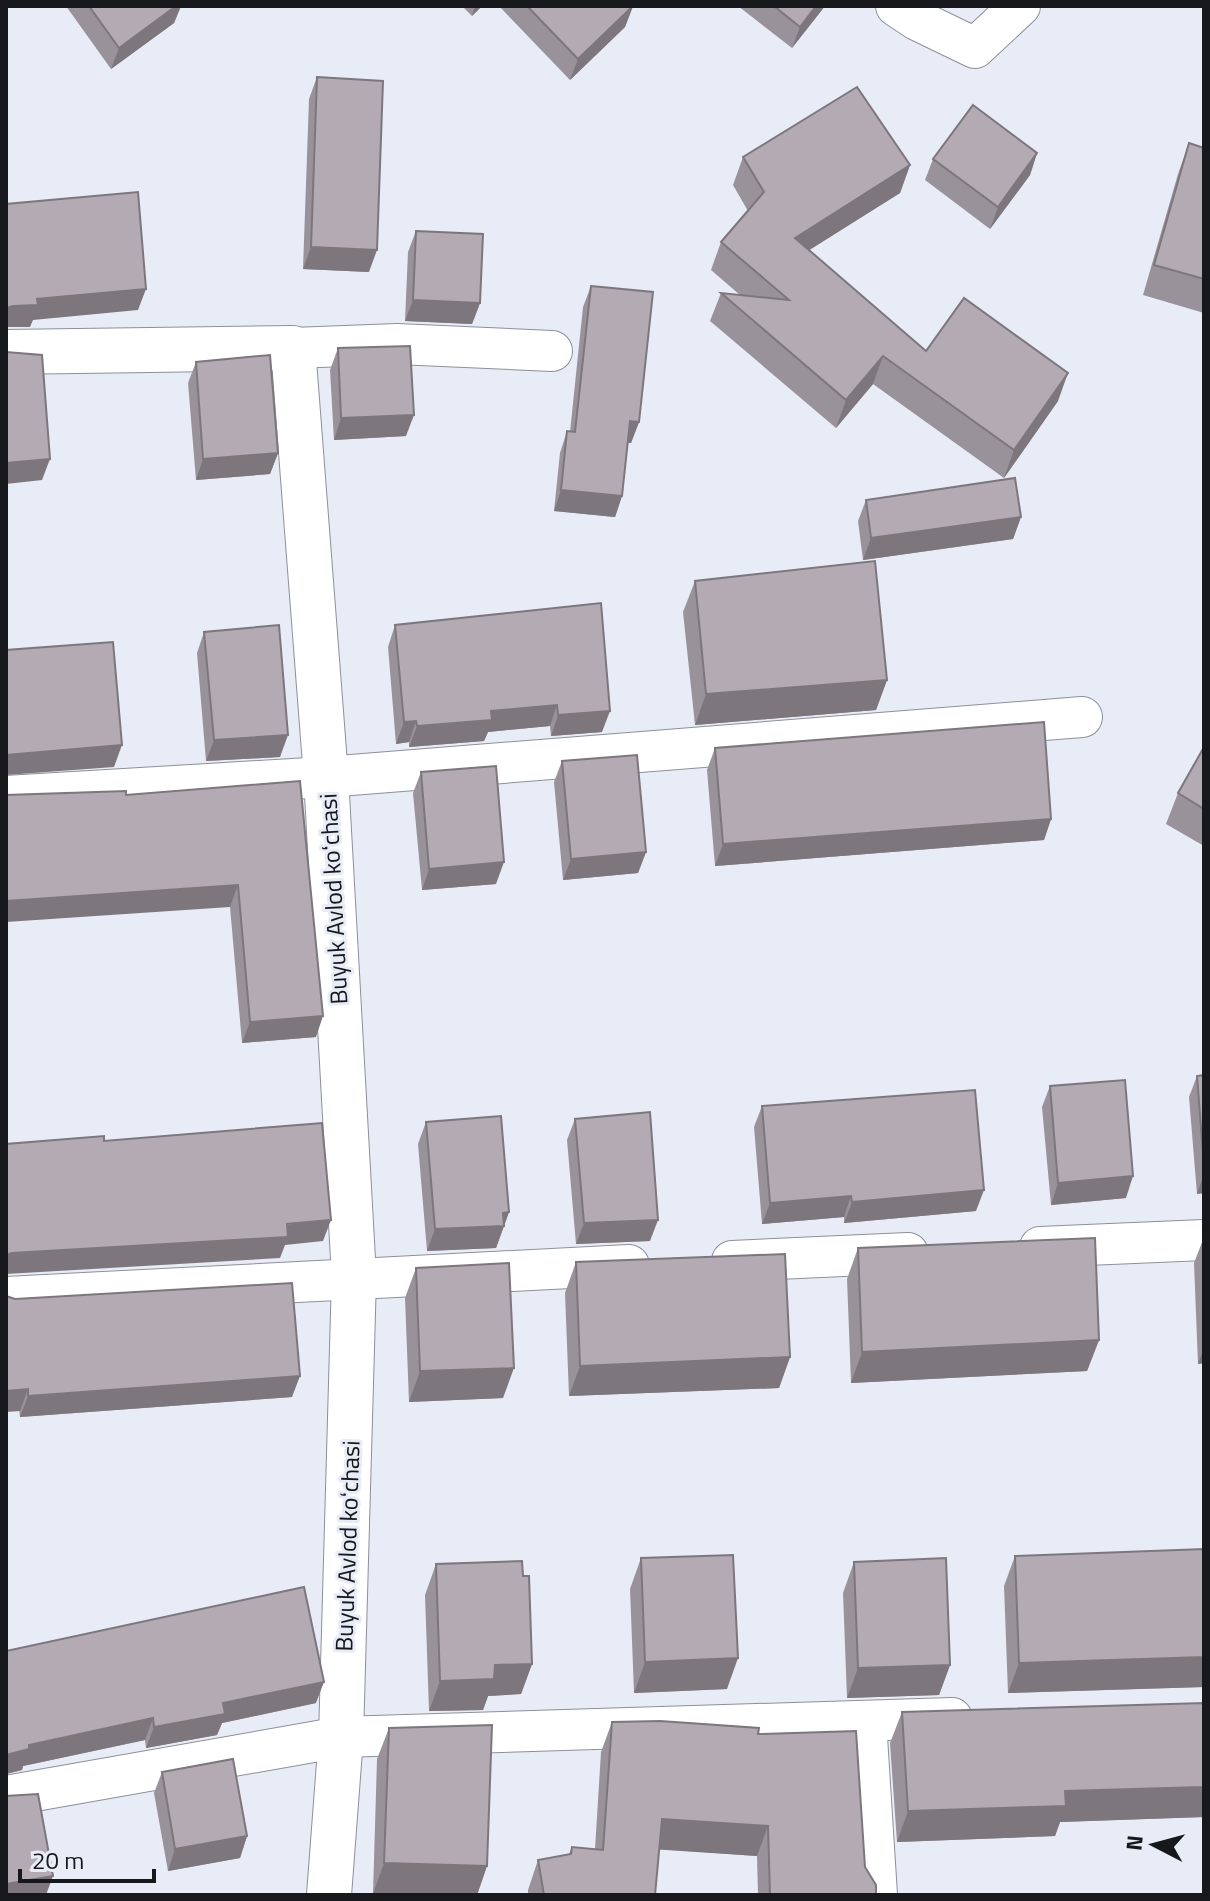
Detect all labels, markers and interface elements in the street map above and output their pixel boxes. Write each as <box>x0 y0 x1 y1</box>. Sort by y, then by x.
street label: Buyuk Avlod koʻchasi <box>309 793 357 1005</box>
street label: Buyuk Avlod koʻchasi <box>325 1440 369 1652</box>
north arrow <box>1114 1805 1194 1885</box>
scale bar <box>20 1833 154 1883</box>
text: N <box>1116 1834 1152 1852</box>
text: 20 m <box>32 1842 84 1878</box>

